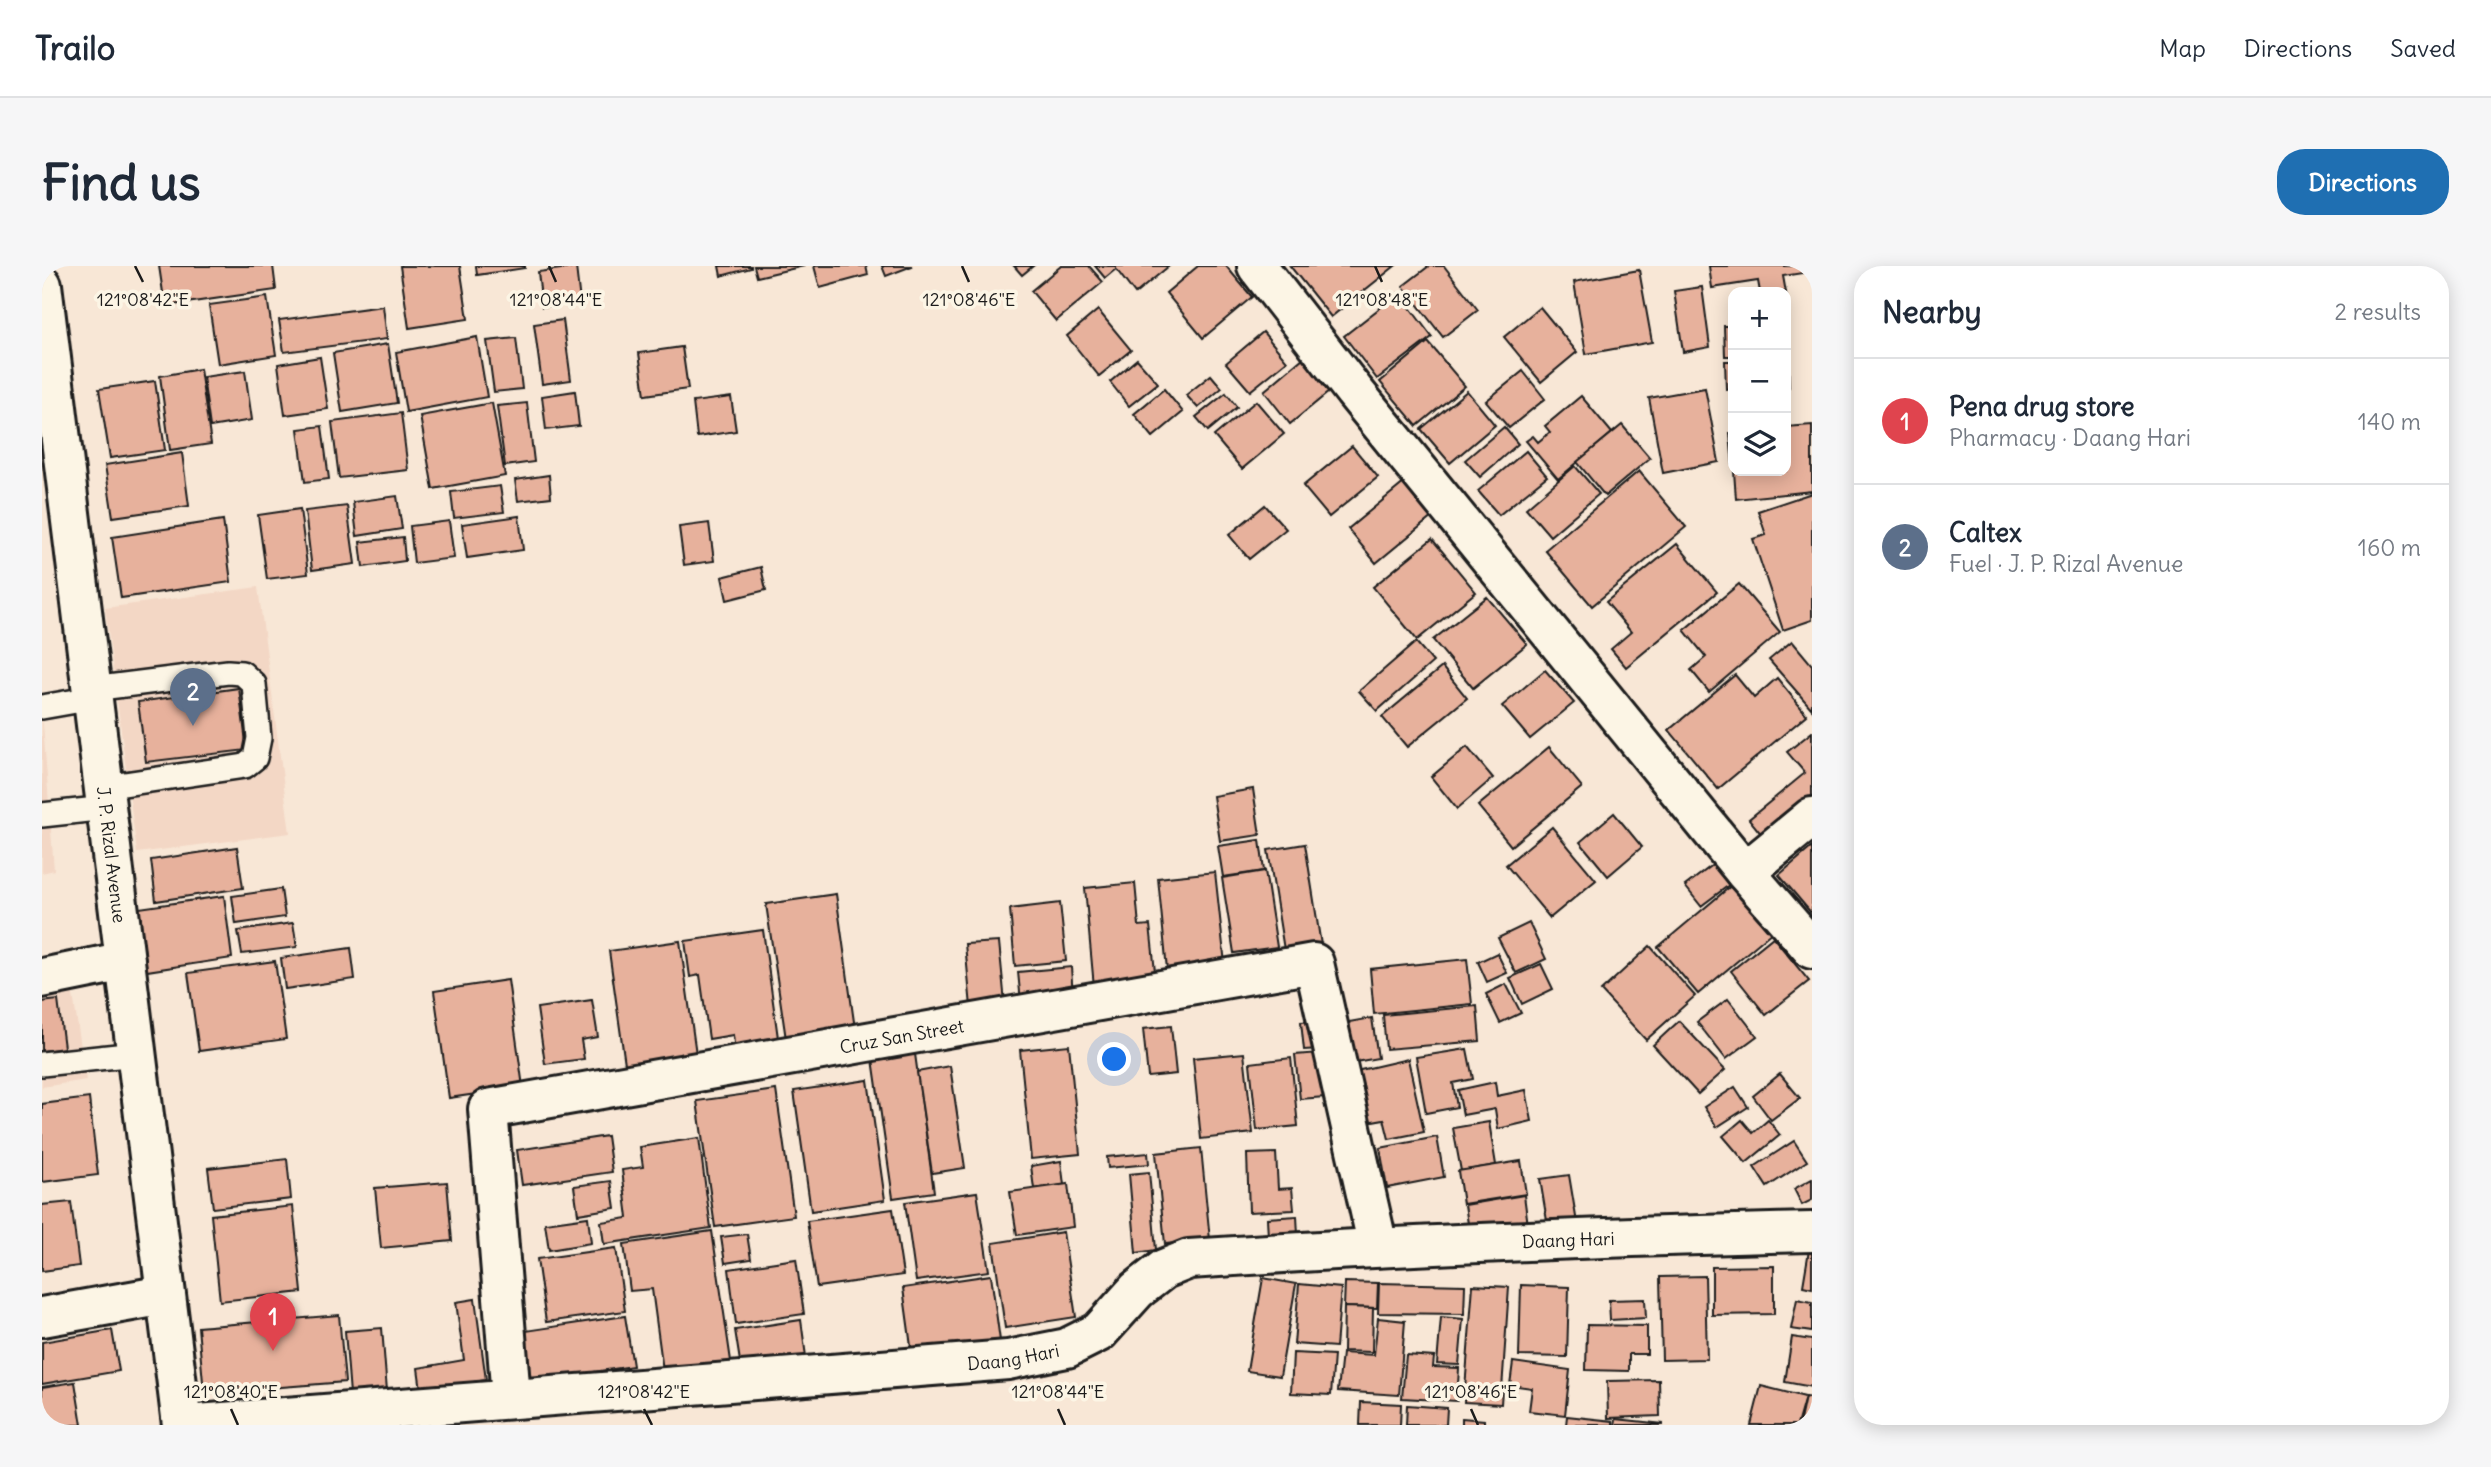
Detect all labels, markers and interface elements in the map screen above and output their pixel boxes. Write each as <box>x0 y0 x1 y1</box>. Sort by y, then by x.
text: Trailo <box>35 27 115 69</box>
text: Map <box>2159 33 2206 63</box>
text: Directions <box>2244 33 2352 63</box>
text: Saved <box>2390 33 2456 63</box>
button: Directions <box>2277 149 2449 215</box>
text: Find us <box>42 152 200 213</box>
map controls <box>1728 287 1791 476</box>
button: + <box>1728 287 1791 350</box>
text: 121°08'42"E <box>97 288 189 311</box>
text: 121°08'44"E <box>510 288 602 311</box>
text: 121°08'46"E <box>923 288 1015 311</box>
text: 121°08'48"E <box>1336 288 1428 311</box>
text: Nearby <box>1882 293 1982 331</box>
text: 2 results <box>2335 297 2421 326</box>
button: − <box>1728 350 1791 413</box>
text: Pena drug store <box>1949 390 2134 423</box>
text: 1 <box>1900 407 1910 436</box>
text: 140 m <box>2358 407 2421 436</box>
button: layers <box>1728 413 1791 476</box>
text: Pharmacy · Daang Hari <box>1949 423 2191 452</box>
text: Caltex <box>1949 516 2022 549</box>
text: 2 <box>1899 533 1911 562</box>
text: 160 m <box>2358 533 2421 562</box>
text: Fuel · J. P. Rizal Avenue <box>1949 549 2183 578</box>
pin: 2 <box>170 668 216 726</box>
street label: J. P. Rizal Avenue <box>92 785 132 924</box>
street label: Cruz San Street <box>838 1014 966 1058</box>
your location <box>1097 1042 1131 1076</box>
street label: Daang Hari <box>1521 1226 1615 1253</box>
pin: 1 <box>250 1293 296 1351</box>
street label: Daang Hari <box>966 1338 1061 1375</box>
text: 121°08'40"E <box>184 1380 278 1403</box>
text: 121°08'42"E <box>598 1380 690 1403</box>
text: 121°08'44"E <box>1012 1380 1104 1403</box>
text: 121°08'46"E <box>1425 1380 1517 1403</box>

